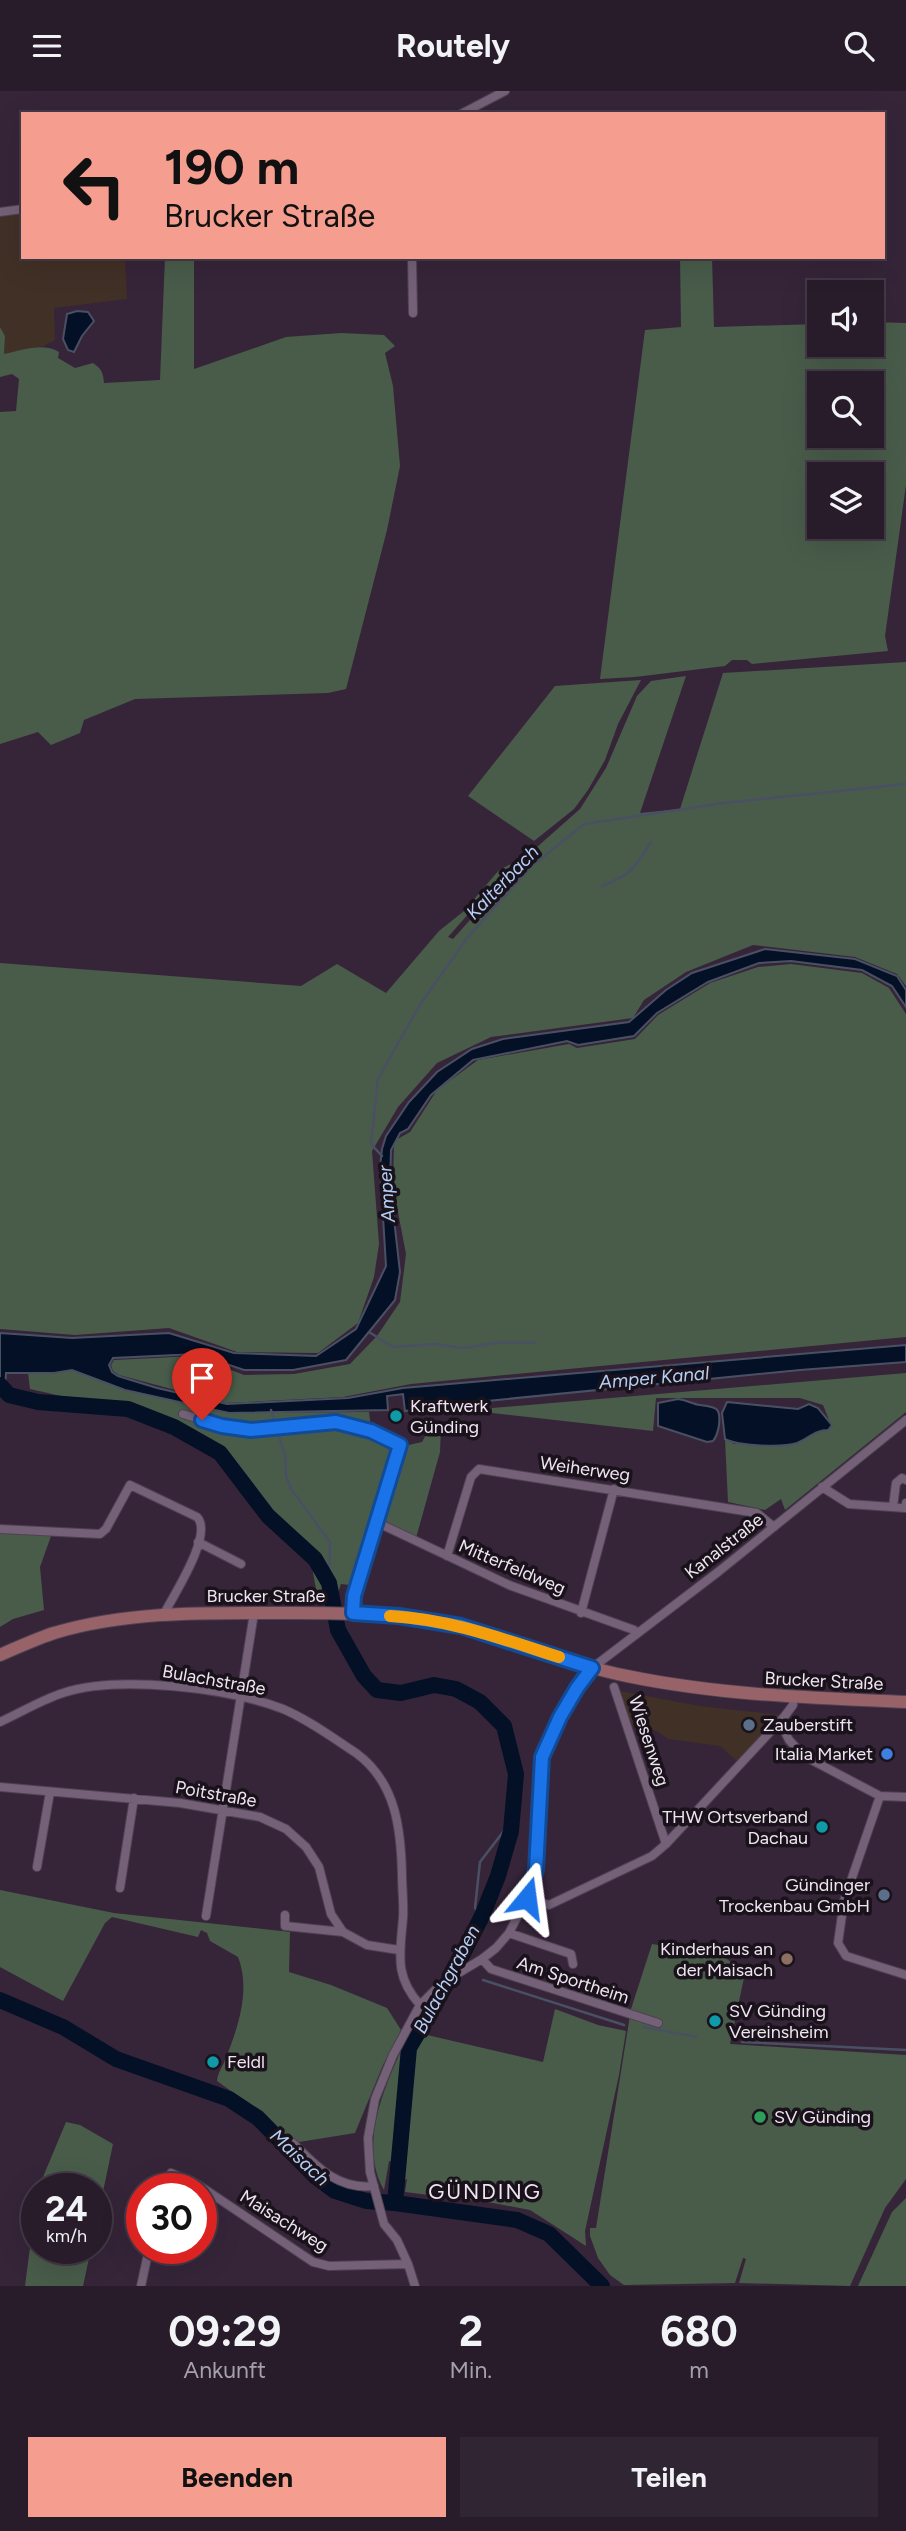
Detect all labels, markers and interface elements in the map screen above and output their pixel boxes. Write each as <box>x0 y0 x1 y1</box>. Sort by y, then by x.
icon: menu <box>28 27 66 65</box>
text: Routely <box>396 27 510 65</box>
icon: search <box>840 27 878 65</box>
text: 190 m <box>164 137 299 196</box>
icon: left <box>49 140 140 231</box>
text: Brucker Straße <box>164 197 375 235</box>
map controls <box>807 280 884 539</box>
button: sound <box>807 280 884 357</box>
button: search <box>807 371 884 448</box>
button: layers <box>807 462 884 539</box>
water label: Kalterbach <box>461 840 544 924</box>
water label: Amper <box>373 1164 400 1224</box>
pin <box>172 1348 232 1420</box>
icon: arrive <box>183 1359 221 1397</box>
water label: Amper Kanal <box>597 1361 711 1394</box>
place label: Kraftwerk Günding <box>410 1395 488 1438</box>
marker: Kraftwerk Günding <box>388 1408 404 1424</box>
street label: Weiherweg <box>539 1452 631 1486</box>
street label: Kanalstraße <box>680 1508 768 1583</box>
street label: Mitterfeldweg <box>455 1535 569 1599</box>
street label: Brucker Straße <box>207 1585 326 1607</box>
street label: Bulachstraße <box>161 1660 267 1700</box>
street label: Brucker Straße <box>764 1667 884 1695</box>
street label: Wiesenweg <box>624 1693 674 1789</box>
place label: Zauberstift <box>763 1714 853 1736</box>
marker: Zauberstift <box>741 1717 757 1733</box>
place label: Italia Market <box>775 1743 873 1765</box>
marker: Italia Market <box>879 1746 895 1762</box>
street label: Poitstraße <box>174 1776 258 1812</box>
place label: THW Ortsverband Dachau <box>662 1806 808 1849</box>
marker: THW Ortsverband Dachau <box>814 1819 830 1835</box>
position arrow <box>490 1861 564 1935</box>
place label: Gündinger Trockenbau GmbH <box>719 1874 870 1917</box>
marker: Gündinger Trockenbau GmbH <box>876 1887 892 1903</box>
water label: Bulachgraben <box>408 1921 485 2037</box>
place label: Kinderhaus an der Maisach <box>660 1938 773 1981</box>
marker: Kinderhaus an der Maisach <box>779 1951 795 1967</box>
street label: Am Sportheim <box>514 1952 632 2008</box>
place label: SV Günding Vereinsheim <box>729 2000 828 2043</box>
marker: SV Günding Vereinsheim <box>707 2013 723 2029</box>
place label: Feldl <box>227 2051 265 2073</box>
marker: Feldl <box>205 2054 221 2070</box>
place label: SV Günding <box>774 2106 871 2128</box>
marker: SV Günding <box>752 2109 768 2125</box>
water label: Maisach <box>265 2124 334 2191</box>
speed limit sign: 30 <box>126 2173 217 2264</box>
district label: GÜNDING <box>428 2179 542 2204</box>
street label: Maisachweg <box>236 2185 332 2257</box>
text: 24 <box>45 2188 88 2230</box>
text: km/h <box>46 2225 87 2247</box>
text: 09:29 <box>168 2306 281 2357</box>
text: 2 <box>459 2306 483 2357</box>
text: 680 <box>660 2306 738 2357</box>
text: Ankunft <box>184 2356 266 2384</box>
text: Min. <box>450 2356 492 2384</box>
text: m <box>689 2356 709 2384</box>
button: Beenden <box>28 2437 446 2517</box>
button: Teilen <box>460 2437 878 2517</box>

